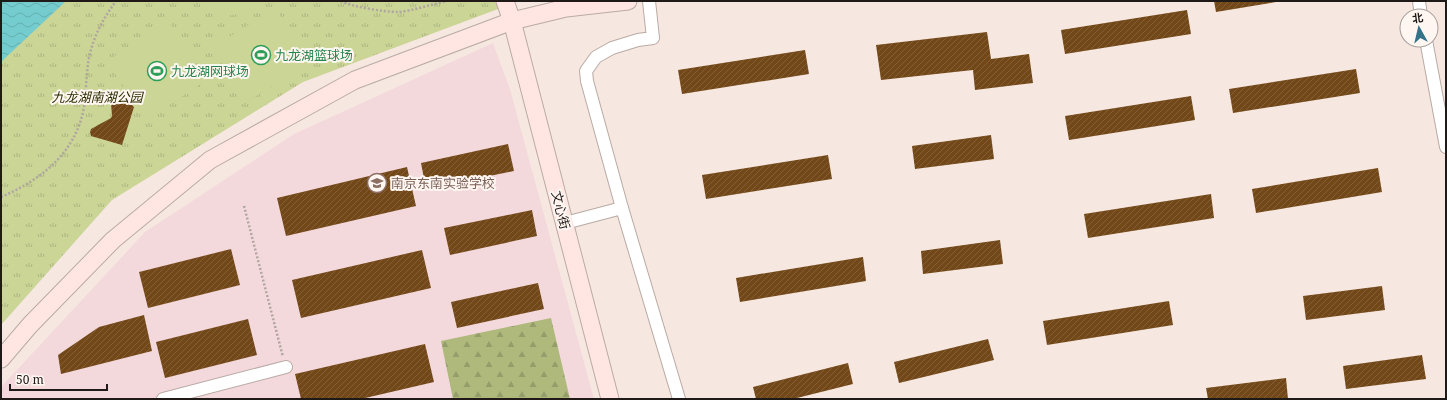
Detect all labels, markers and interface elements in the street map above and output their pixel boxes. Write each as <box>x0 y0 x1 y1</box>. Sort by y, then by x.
north arrow <box>1399 8 1439 48</box>
text: 北 <box>1411 9 1424 26</box>
sports icon: 九龙湖篮球场 <box>250 44 272 66</box>
place label: 九龙湖篮球场 <box>275 46 353 64</box>
sports icon: 九龙湖网球场 <box>146 60 168 82</box>
place label: 九龙湖网球场 <box>171 62 249 80</box>
park label: 九龙湖南湖公园 <box>51 88 144 106</box>
school or university icon: 南京东南实验学校 <box>366 172 388 194</box>
place label: 南京东南实验学校 <box>391 174 495 192</box>
street label: 文心街 <box>548 189 574 231</box>
scale bar <box>10 366 107 392</box>
text: 50 m <box>16 371 44 388</box>

